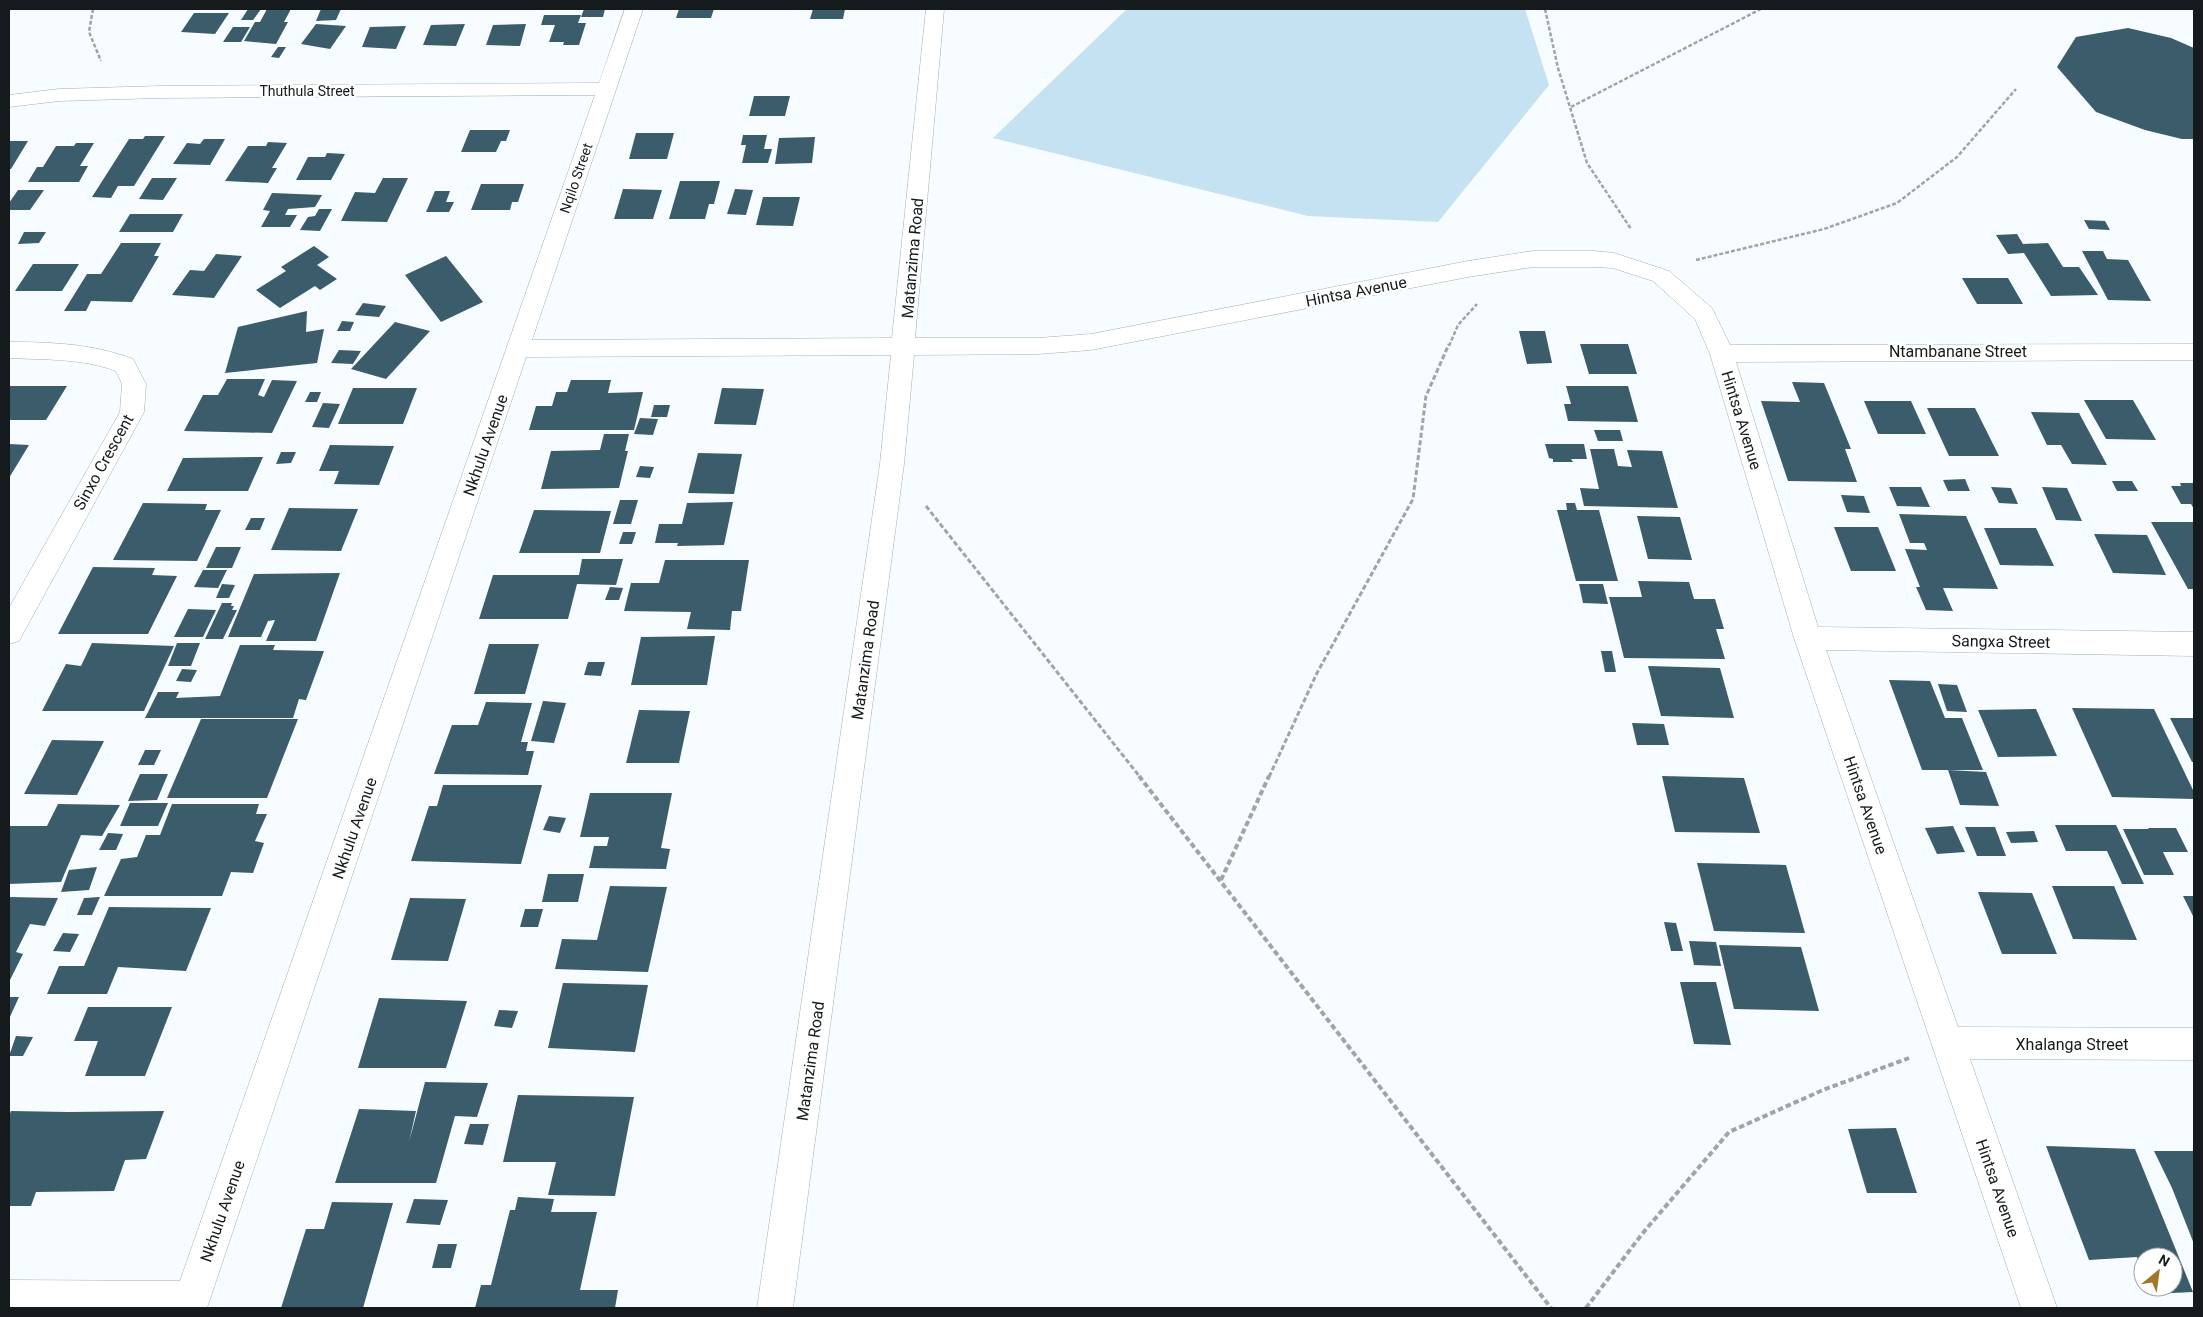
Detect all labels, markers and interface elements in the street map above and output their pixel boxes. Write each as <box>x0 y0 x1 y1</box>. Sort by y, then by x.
street label: Thuthula Street <box>259 83 355 99</box>
street label: Nqilo Street <box>557 140 596 215</box>
street label: Matanzima Road <box>898 197 927 319</box>
street label: Hintsa Avenue <box>1304 272 1408 311</box>
street label: Ntambanane Street <box>1889 342 2027 361</box>
street label: Hintsa Avenue <box>1717 368 1766 472</box>
street label: Nkhulu Avenue <box>459 392 512 498</box>
street label: Sinxo Crescent <box>69 411 138 513</box>
street label: Matanzima Road <box>848 599 883 721</box>
street label: Sangxa Street <box>1951 631 2051 652</box>
street label: Hintsa Avenue <box>1840 754 1891 857</box>
street label: Nkhulu Avenue <box>328 775 381 881</box>
street label: Matanzima Road <box>793 1000 828 1122</box>
street label: Xhalanga Street <box>2016 1035 2128 1054</box>
street label: Hintsa Avenue <box>1972 1137 2023 1240</box>
street label: Nkhulu Avenue <box>196 1158 249 1264</box>
north arrow <box>2133 1247 2183 1297</box>
text: N <box>2156 1251 2173 1270</box>

